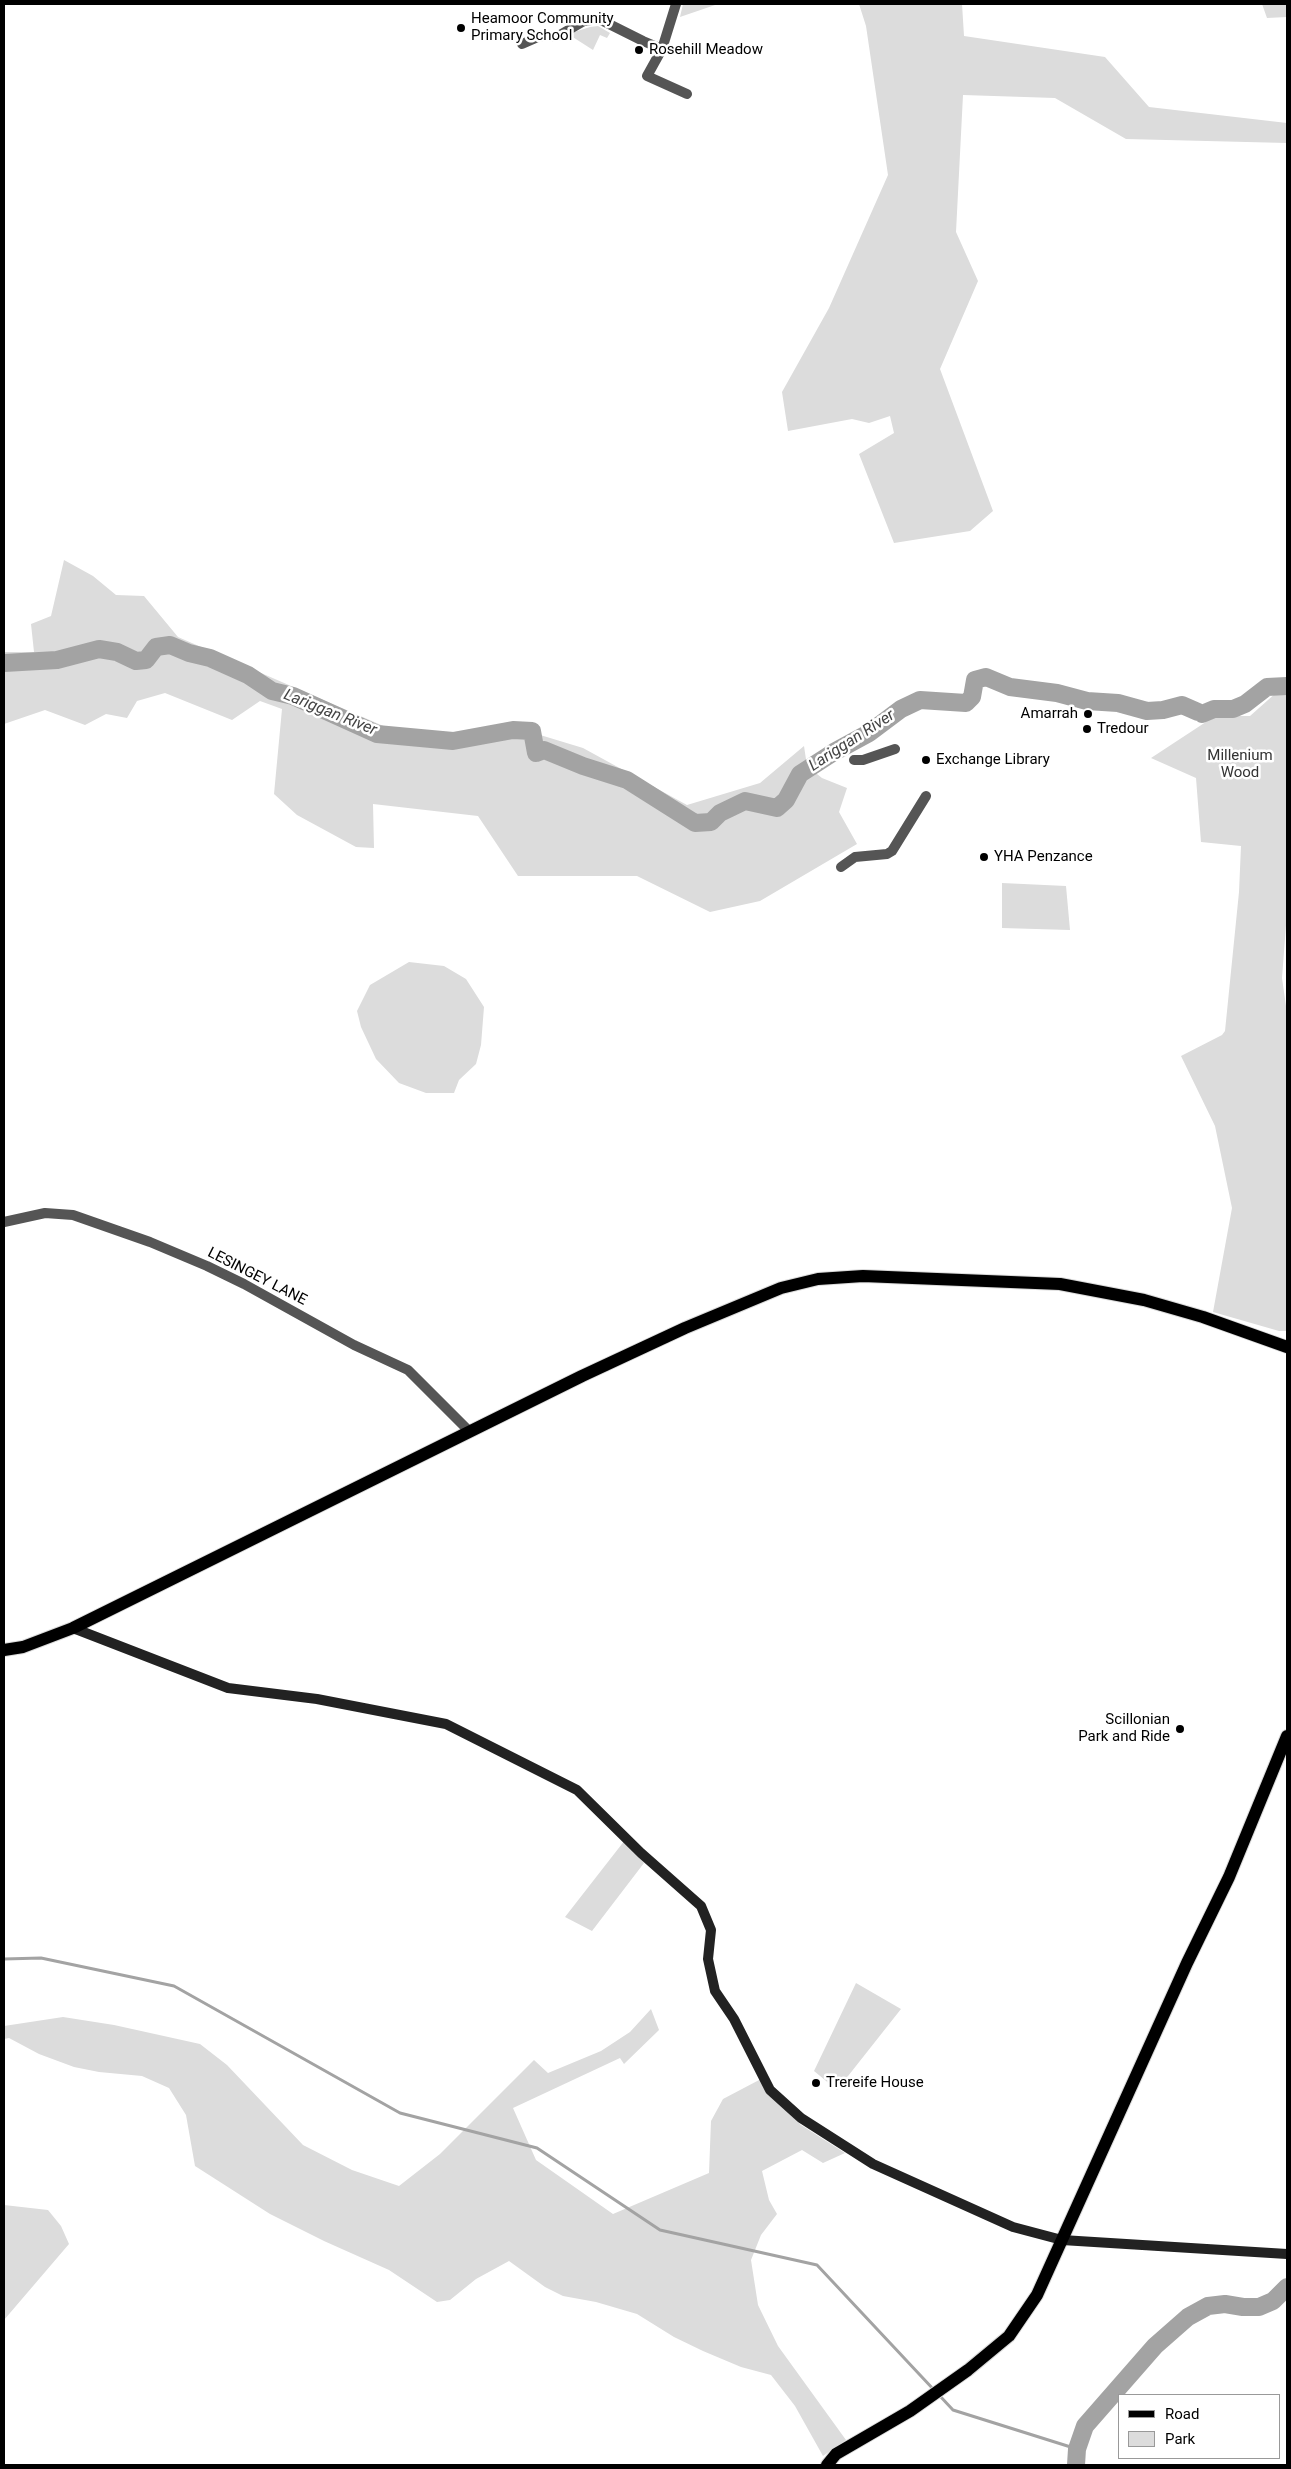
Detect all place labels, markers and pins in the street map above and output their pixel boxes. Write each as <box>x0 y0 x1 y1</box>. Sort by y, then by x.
place label: Heamoor Community Primary School <box>471 10 614 45</box>
marker: Heamoor Community Primary School <box>455 22 467 34</box>
place label: Rosehill Meadow <box>649 41 763 59</box>
marker: Rosehill Meadow <box>633 44 645 56</box>
place label: Amarrah <box>1021 705 1078 723</box>
marker: Amarrah <box>1082 708 1094 720</box>
place label: Tredour <box>1097 720 1149 738</box>
marker: Tredour <box>1081 723 1093 735</box>
place label: Exchange Library <box>936 751 1050 769</box>
marker: Exchange Library <box>920 754 932 766</box>
place label: YHA Penzance <box>994 848 1093 866</box>
marker: YHA Penzance <box>978 851 990 863</box>
place label: Scillonian Park and Ride <box>1078 1711 1170 1746</box>
marker: Scillonian Park and Ride <box>1174 1723 1186 1735</box>
place label: Trereife House <box>826 2074 924 2092</box>
marker: Trereife House <box>810 2077 822 2089</box>

